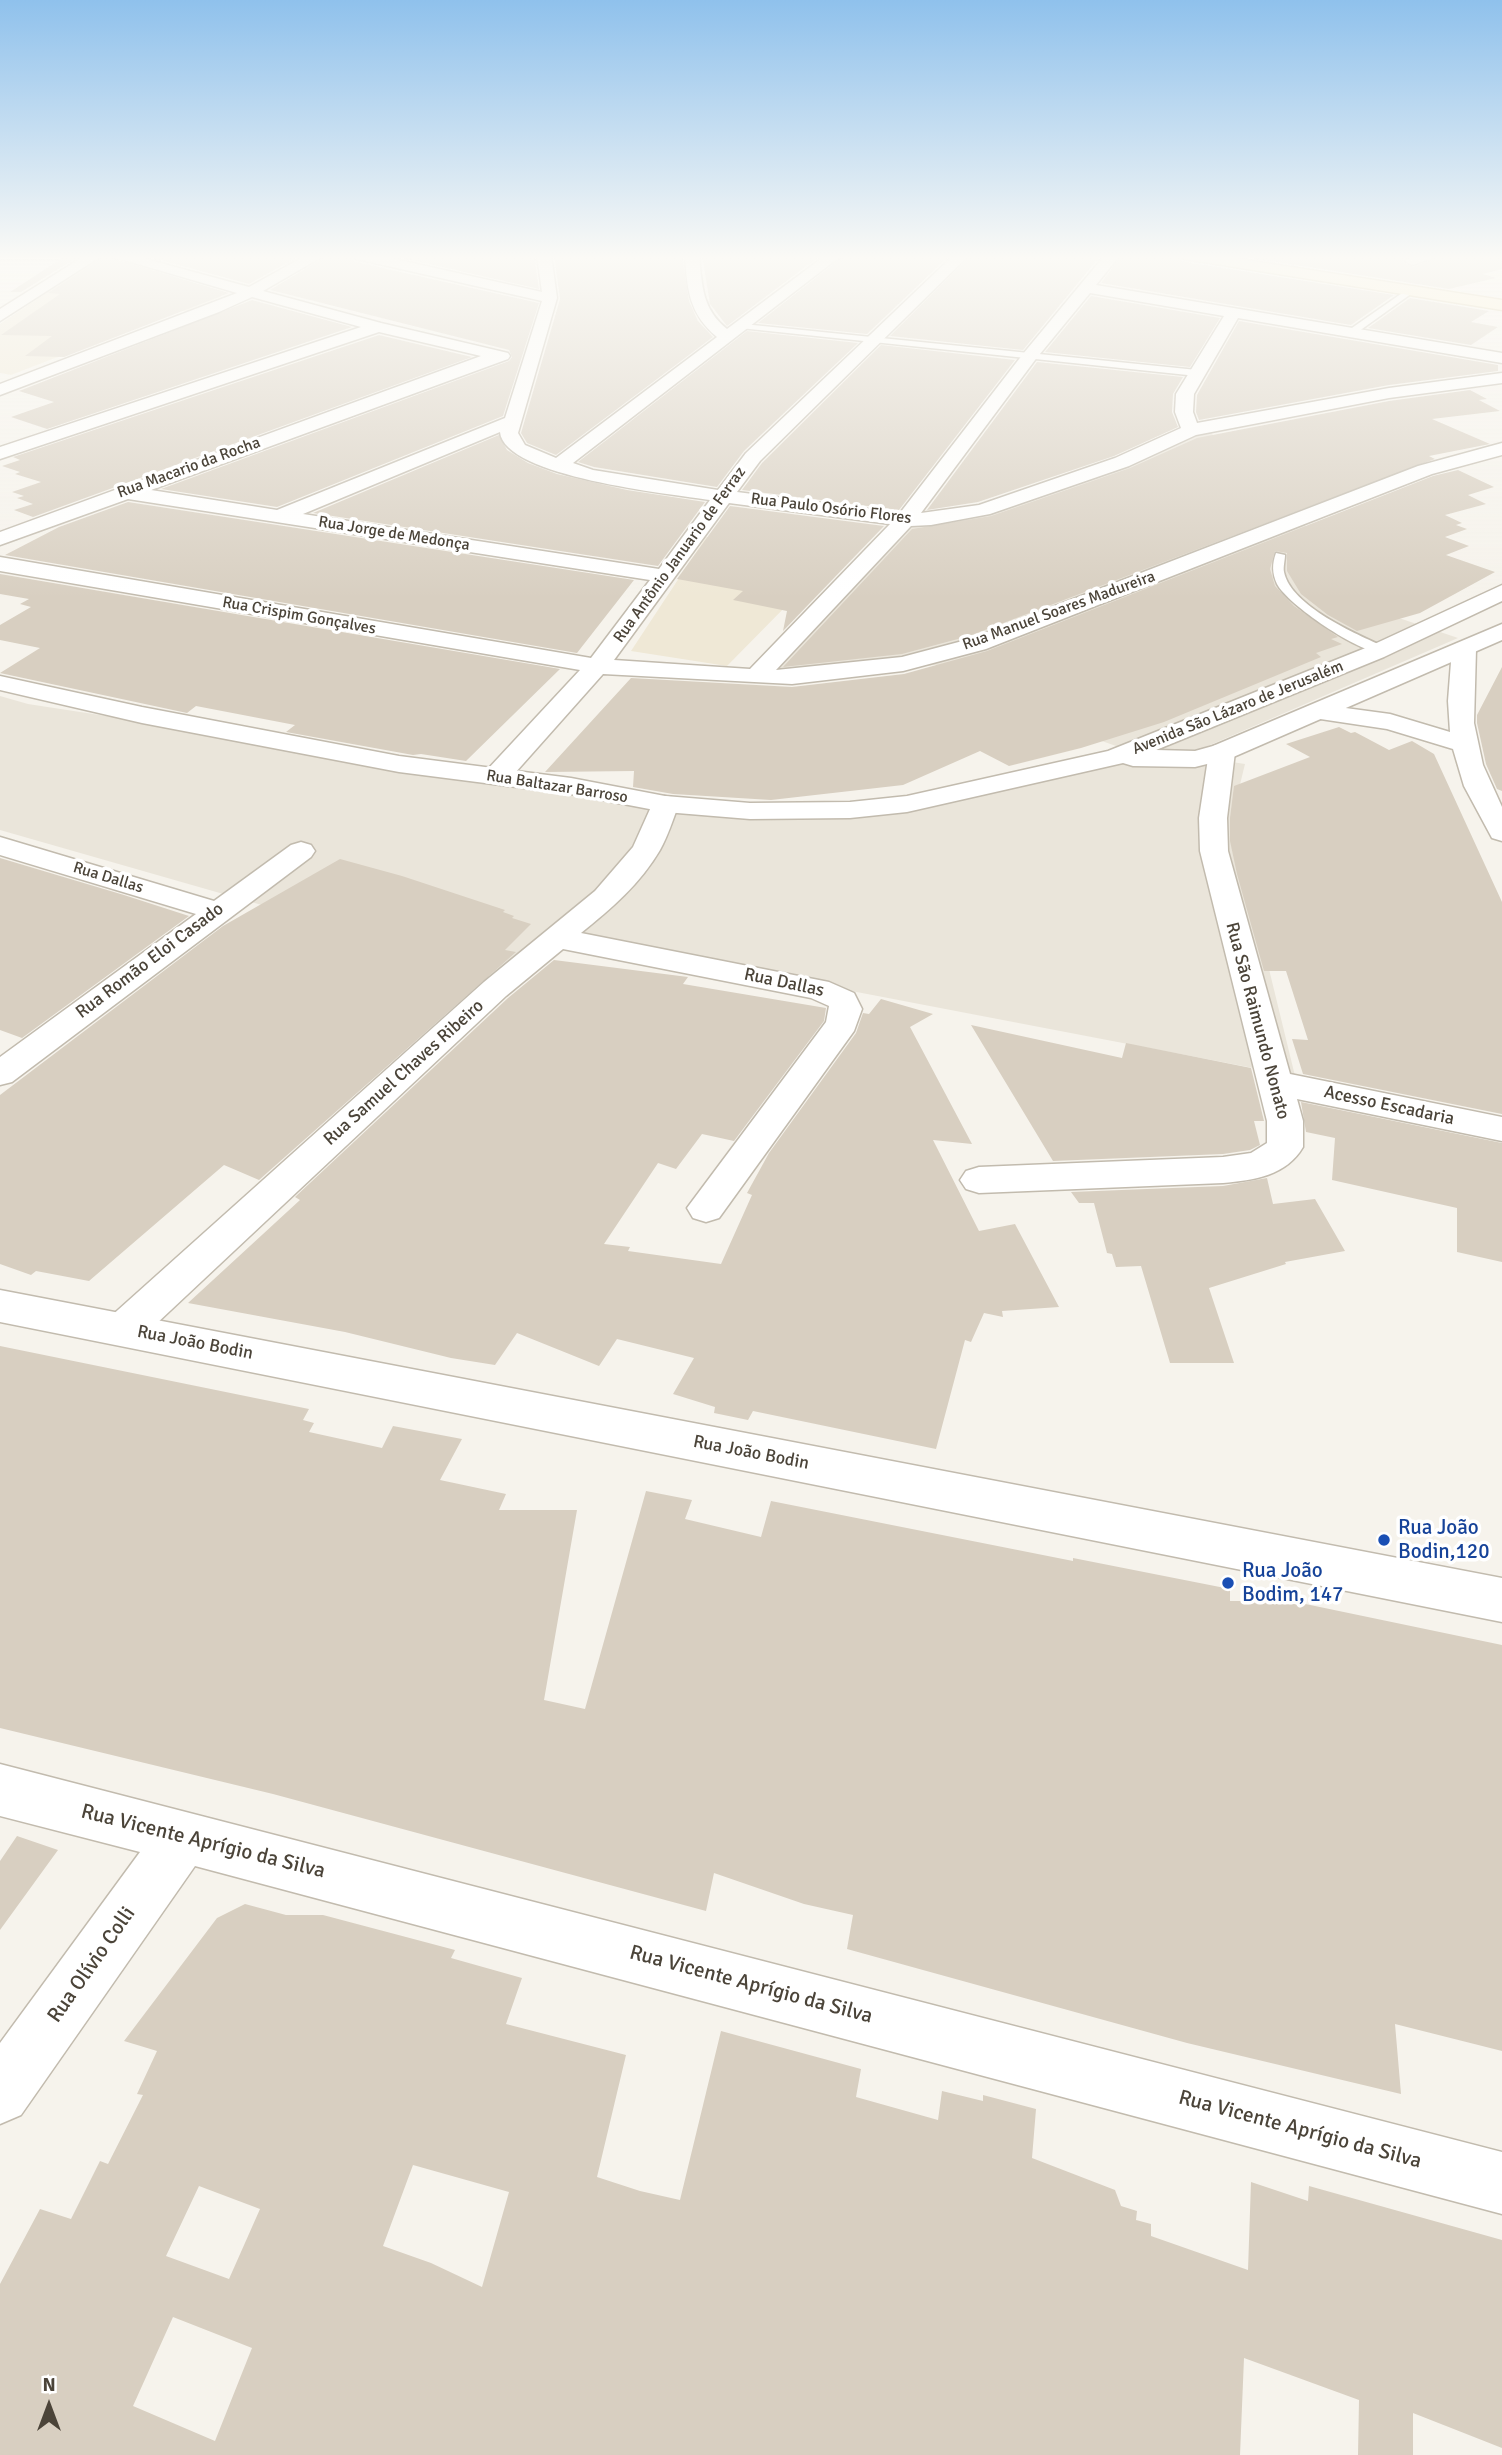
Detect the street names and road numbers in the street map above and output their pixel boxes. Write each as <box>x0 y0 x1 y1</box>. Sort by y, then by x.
street label: Rua Macario da Rocha <box>115 433 263 503</box>
street label: Rua Antônio Januario de Ferraz <box>610 463 750 647</box>
street label: Rua Paulo Osório Flores <box>750 490 912 528</box>
street label: Rua Jorge de Medonça <box>317 513 471 555</box>
street label: Rua Manuel Soares Madureira <box>960 567 1158 655</box>
street label: Rua Crispim Gonçalves <box>221 593 377 639</box>
street label: Avenida São Lázaro de Jerusalém <box>1130 657 1346 759</box>
street label: Rua Baltazar Barroso <box>485 766 629 808</box>
street label: Rua Dallas <box>71 858 145 898</box>
street label: Rua Romão Eloi Casado <box>72 898 228 1024</box>
street label: Rua São Raimundo Nonato <box>1220 920 1294 1122</box>
street label: Rua Dallas <box>742 964 826 1002</box>
street label: Rua Samuel Chaves Ribeiro <box>320 995 488 1151</box>
street label: Acesso Escadaria <box>1322 1082 1456 1130</box>
street label: Rua João Bodin <box>135 1321 255 1365</box>
street label: Rua João Bodin <box>691 1431 811 1475</box>
street label: Rua Vicente Aprígio da Silva <box>78 1799 328 1885</box>
street label: Rua Olívio Colli <box>43 1902 141 2028</box>
street label: Rua Vicente Aprígio da Silva <box>627 1940 875 2030</box>
street label: Rua Vicente Aprígio da Silva <box>1176 2085 1424 2175</box>

